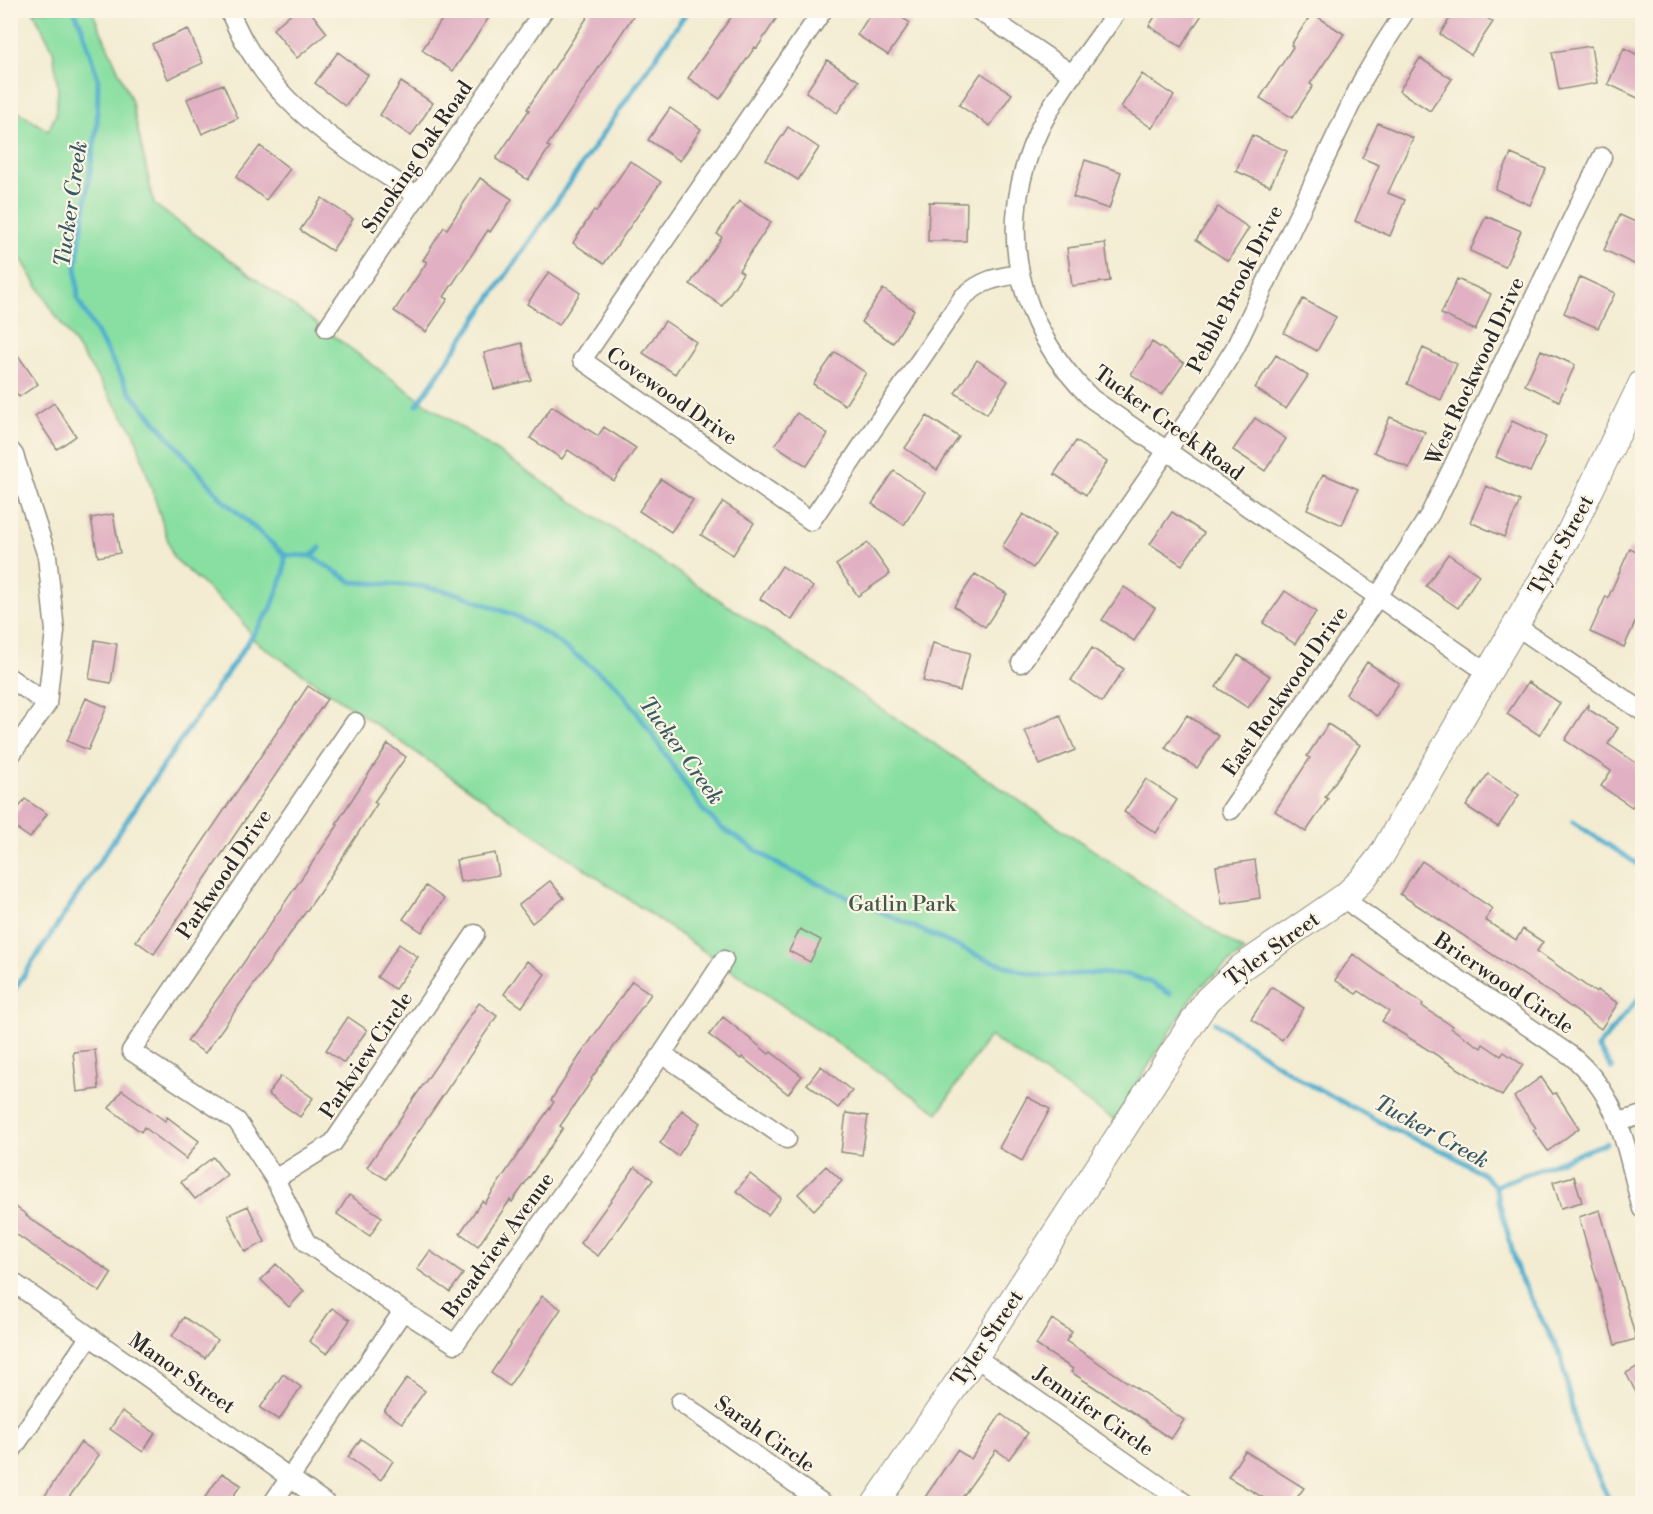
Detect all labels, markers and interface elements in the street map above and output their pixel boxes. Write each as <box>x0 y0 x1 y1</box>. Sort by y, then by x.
street label: Smoking Oak Road <box>357 76 479 239</box>
water label: Tucker Creek <box>49 139 94 269</box>
street label: Pebble Brook Drive <box>1182 201 1289 378</box>
street label: West Rockwood Drive <box>1420 273 1531 471</box>
street label: Covewood Drive <box>601 342 742 452</box>
street label: Tucker Creek Road <box>1088 361 1248 487</box>
street label: Tyler Street <box>1524 490 1600 600</box>
street label: East Rockwood Drive <box>1217 602 1354 782</box>
water label: Tucker Creek <box>633 692 729 810</box>
street label: Parkwood Drive <box>172 805 278 945</box>
park label: Gatlin Park <box>848 892 957 918</box>
street label: Tyler Street <box>1220 907 1325 993</box>
street label: Brierwood Circle <box>1428 927 1578 1040</box>
street label: Parkview Circle <box>315 987 419 1124</box>
water label: Tucker Creek <box>1369 1090 1493 1175</box>
street label: Broadview Avenue <box>437 1168 561 1324</box>
street label: Tyler Street <box>946 1285 1030 1392</box>
street label: Manor Street <box>123 1328 240 1420</box>
street label: Jennifer Circle <box>1028 1360 1158 1463</box>
street label: Sarah Circle <box>709 1391 820 1479</box>

